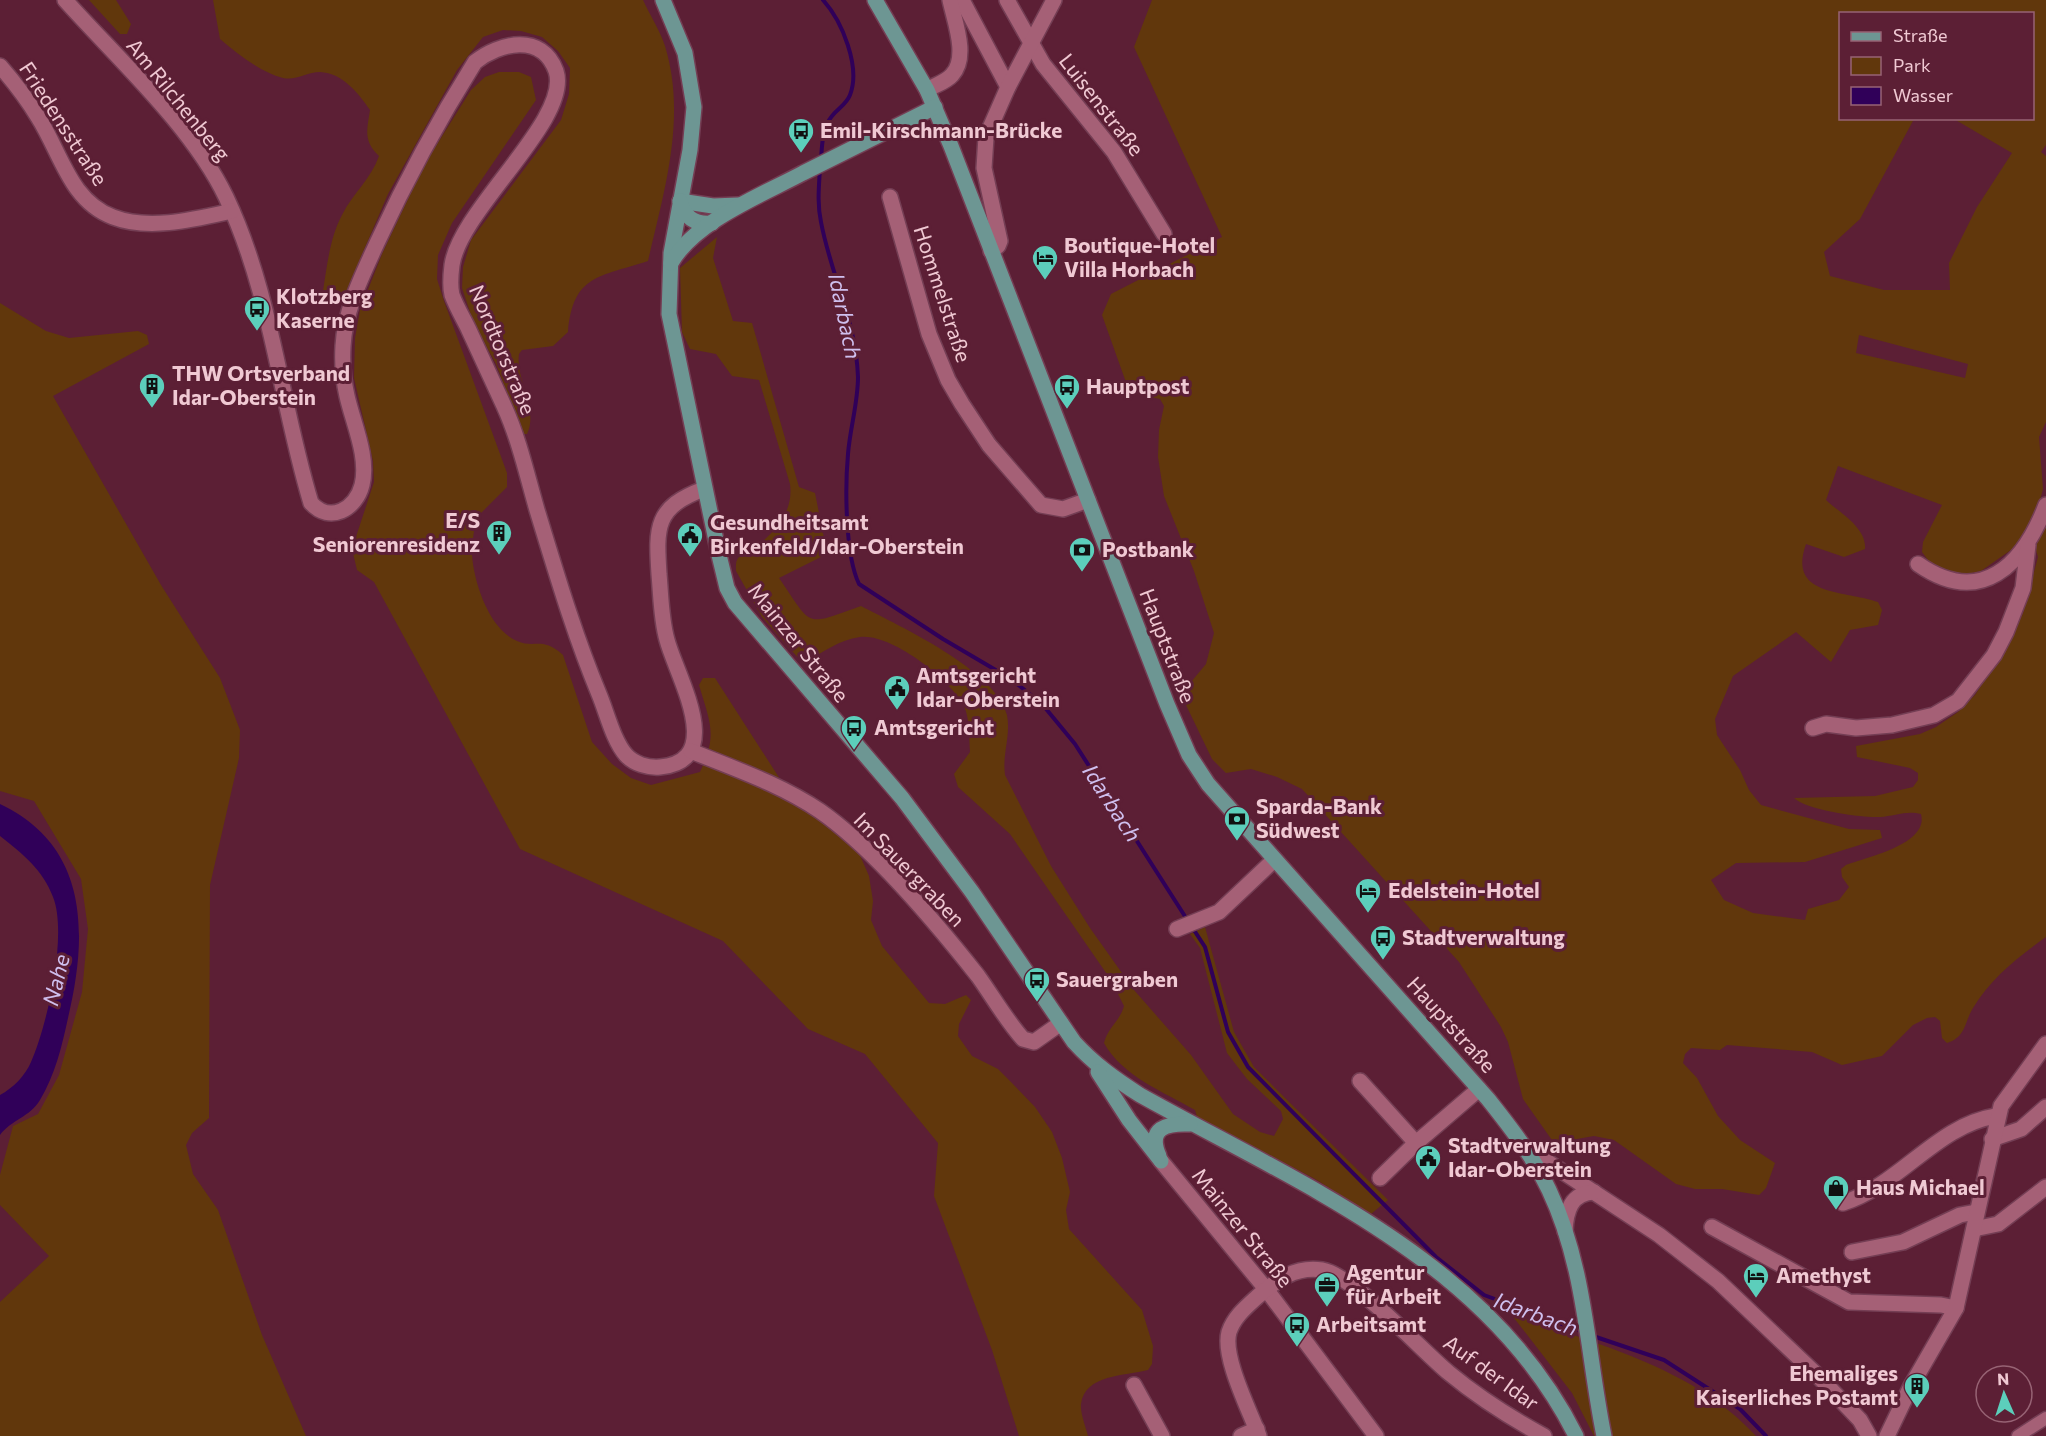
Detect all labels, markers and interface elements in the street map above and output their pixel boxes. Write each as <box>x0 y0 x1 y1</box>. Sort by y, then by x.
legend <box>1839 12 2034 120</box>
text: Straße <box>1893 24 1948 46</box>
street label: Am Rilchenberg <box>122 33 236 165</box>
street label: Luisenstraße <box>1055 48 1150 160</box>
text: Park <box>1893 54 1931 76</box>
street label: Friedensstraße <box>15 57 114 190</box>
text: Wasser <box>1893 84 1953 106</box>
bus stop icon: Emil-Kirschmann-Brücke <box>786 116 816 154</box>
place label: Emil-Kirschmann-Brücke <box>820 117 1062 142</box>
street label: Hommelstraße <box>910 222 977 365</box>
place label: Boutique-Hotel Villa Horbach <box>1064 232 1215 281</box>
hotel icon: Boutique-Hotel Villa Horbach <box>1030 243 1060 281</box>
water label: Idarbach <box>823 270 868 361</box>
street label: Nordtorstraße <box>465 281 542 418</box>
place label: Klotzberg Kaserne <box>276 283 373 332</box>
bus stop icon: Klotzberg Kaserne <box>242 294 272 332</box>
place label: THW Ortsverband Idar-Oberstein <box>172 360 350 409</box>
building icon: THW Ortsverband Idar-Oberstein <box>137 371 167 409</box>
bus stop icon: Hauptpost <box>1052 372 1082 410</box>
place label: Hauptpost <box>1086 373 1189 398</box>
place label: E/S Seniorenresidenz <box>313 507 480 556</box>
place label: Gesundheitsamt Birkenfeld/Idar-Oberstein <box>710 509 964 558</box>
building icon: E/S Seniorenresidenz <box>484 518 514 556</box>
public building icon: Gesundheitsamt Birkenfeld/Idar-Oberstein <box>675 520 705 558</box>
bank icon: Postbank <box>1067 535 1097 573</box>
place label: Postbank <box>1102 536 1194 561</box>
street label: Mainzer Straße <box>744 578 855 707</box>
street label: Hauptstraße <box>1135 585 1202 706</box>
place label: Amtsgericht Idar-Oberstein <box>916 662 1060 711</box>
public building icon: Amtsgericht Idar-Oberstein <box>882 673 912 711</box>
bus stop icon: Amtsgericht <box>839 713 869 751</box>
place label: Amtsgericht <box>874 714 994 739</box>
water label: Idarbach <box>1077 759 1147 847</box>
place label: Sparda-Bank Südwest <box>1256 793 1382 842</box>
bank icon: Sparda-Bank Südwest <box>1222 804 1252 842</box>
street label: Im Sauergraben <box>849 807 971 931</box>
hotel icon: Edelstein-Hotel <box>1353 876 1383 914</box>
place label: Edelstein-Hotel <box>1388 877 1540 902</box>
bus stop icon: Stadtverwaltung <box>1368 923 1398 961</box>
place label: Stadtverwaltung <box>1402 924 1565 949</box>
water label: Nahe <box>36 951 75 1009</box>
bus stop icon: Sauergraben <box>1022 965 1052 1003</box>
place label: Sauergraben <box>1056 966 1178 991</box>
street label: Hauptstraße <box>1403 971 1502 1077</box>
place label: Stadtverwaltung Idar-Oberstein <box>1448 1132 1611 1181</box>
public building icon: Stadtverwaltung Idar-Oberstein <box>1413 1143 1443 1181</box>
street label: Mainzer Straße <box>1188 1163 1299 1292</box>
shop icon: Haus Michael <box>1821 1173 1851 1211</box>
place label: Haus Michael <box>1856 1174 1985 1199</box>
place label: Agentur für Arbeit <box>1346 1259 1441 1308</box>
hotel icon: Amethyst <box>1741 1261 1771 1299</box>
place label: Amethyst <box>1776 1262 1871 1287</box>
office icon: Agentur für Arbeit <box>1312 1270 1342 1308</box>
water label: Idarbach <box>1491 1286 1582 1341</box>
bus stop icon: Arbeitsamt <box>1282 1310 1312 1348</box>
place label: Arbeitsamt <box>1316 1311 1426 1336</box>
street label: Auf der Idar <box>1440 1329 1544 1415</box>
place label: Ehemaliges Kaiserliches Postamt <box>1696 1360 1898 1409</box>
north arrow <box>1974 1364 2034 1424</box>
text: N <box>1997 1369 2010 1388</box>
building icon: Ehemaliges Kaiserliches Postamt <box>1902 1371 1932 1409</box>

